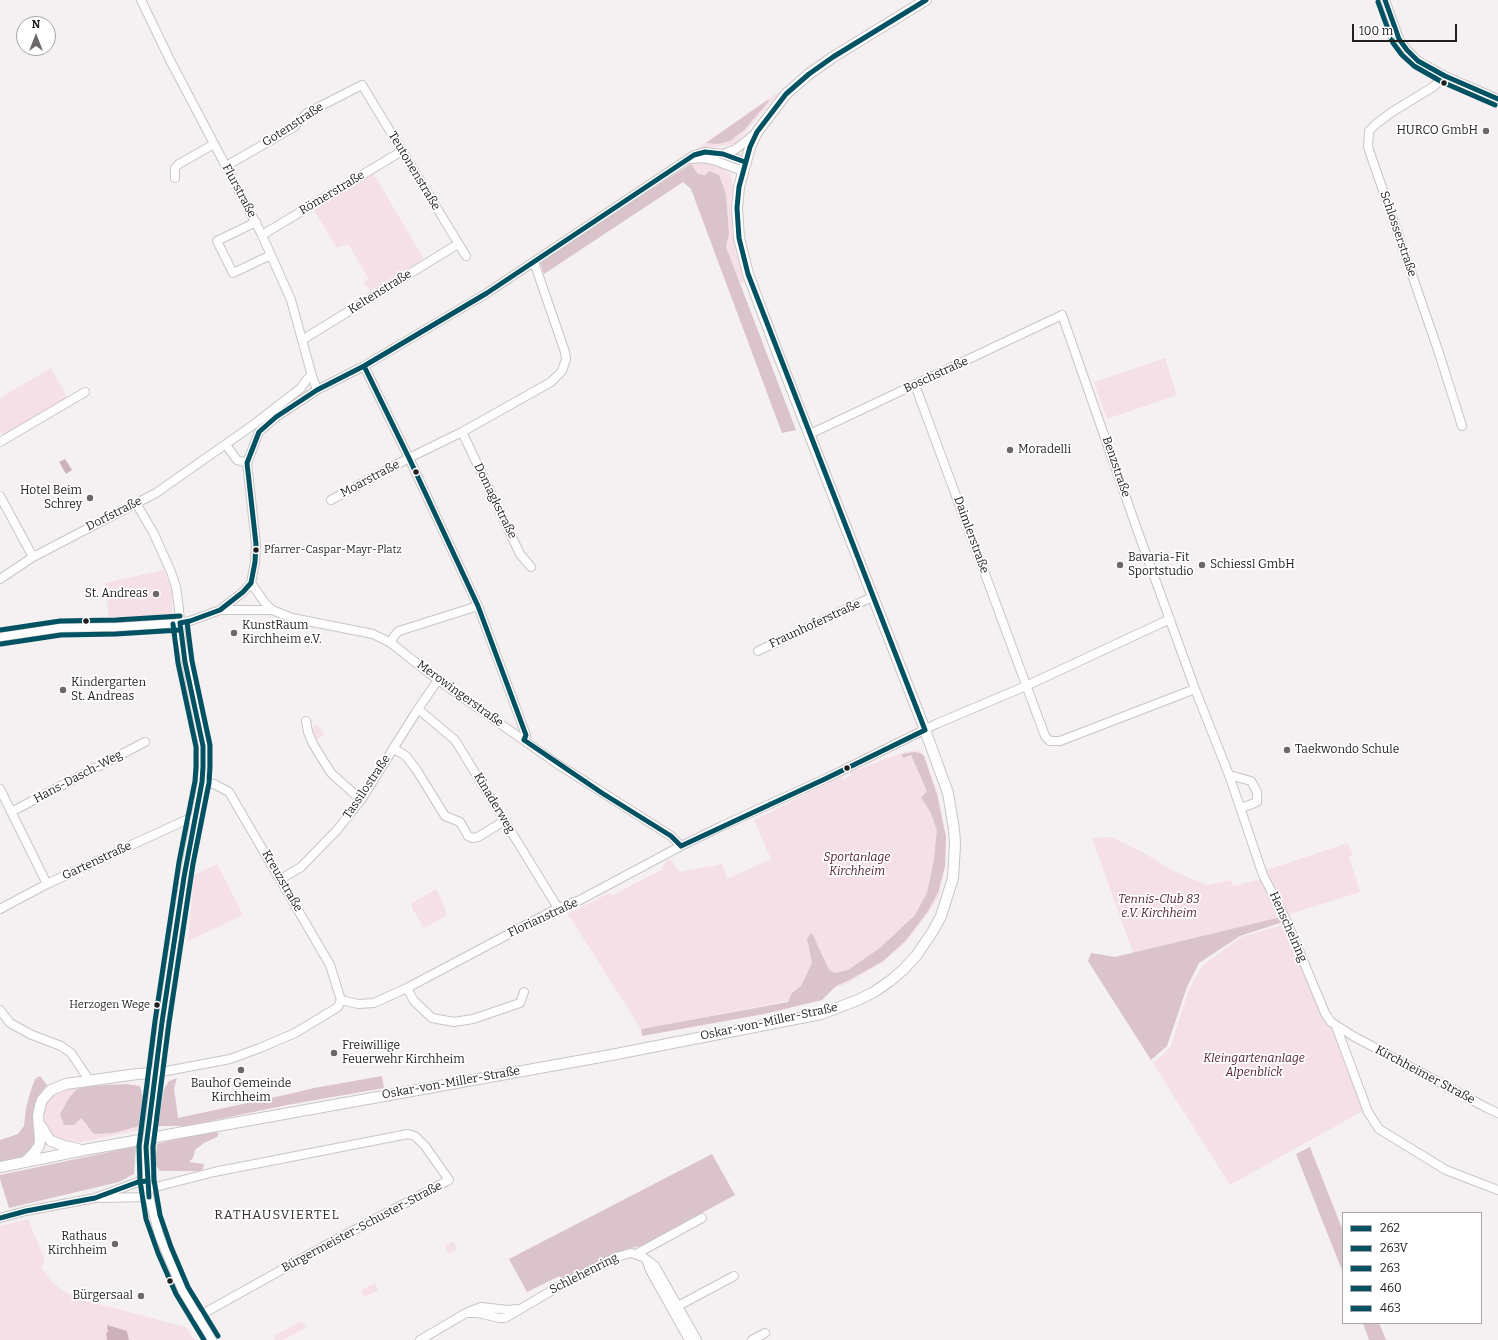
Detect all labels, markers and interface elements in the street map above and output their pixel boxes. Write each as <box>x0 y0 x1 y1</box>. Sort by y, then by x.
north arrow <box>16 16 56 56</box>
scale bar <box>1354 16 1459 42</box>
text: N <box>32 18 40 31</box>
text: 100 m <box>1359 24 1393 38</box>
unlabelled marker <box>1439 78 1449 88</box>
street label: Gotenstraße <box>260 100 326 150</box>
place label: HURCO GmbH <box>1396 124 1478 138</box>
marker: HURCO GmbH <box>1481 126 1491 136</box>
street label: Teutonenstraße <box>385 129 443 213</box>
street label: Flurstraße <box>219 162 259 220</box>
street label: Römerstraße <box>297 168 367 218</box>
street label: Schlosserstraße <box>1377 189 1419 279</box>
street label: Keltenstraße <box>346 267 414 317</box>
street label: Boschstraße <box>901 354 971 396</box>
street label: Benzstraße <box>1099 435 1133 499</box>
place label: Moradelli <box>1018 443 1071 457</box>
marker: Moradelli <box>1005 445 1015 455</box>
street label: Moarstraße <box>338 457 402 501</box>
street label: Domagkstraße <box>470 461 520 541</box>
unlabelled marker <box>411 467 421 477</box>
place label: Hotel Beim Schrey <box>20 484 82 512</box>
marker: Hotel Beim Schrey <box>85 493 95 503</box>
street label: Dorfstraße <box>84 494 144 534</box>
street label: Daimlerstraße <box>950 495 992 575</box>
place label: Pfarrer-Caspar-Mayr-Platz <box>264 543 402 557</box>
marker: Pfarrer-Caspar-Mayr-Platz <box>251 545 261 555</box>
place label: Bavaria-Fit Sportstudio <box>1128 551 1194 579</box>
place label: Schiessl GmbH <box>1210 558 1295 572</box>
marker: Bavaria-Fit Sportstudio <box>1115 560 1125 570</box>
marker: Schiessl GmbH <box>1197 560 1207 570</box>
place label: St. Andreas <box>85 587 148 601</box>
marker: St. Andreas <box>151 589 161 599</box>
street label: Fraunhoferstraße <box>767 597 863 651</box>
unlabelled marker <box>81 616 91 626</box>
place label: KunstRaum Kirchheim e.V. <box>242 619 322 647</box>
marker: KunstRaum Kirchheim e.V. <box>229 628 239 638</box>
street label: Merowingerstraße <box>414 658 506 730</box>
place label: Kindergarten St. Andreas <box>71 676 146 704</box>
marker: Kindergarten St. Andreas <box>58 685 68 695</box>
place label: Taekwondo Schule <box>1295 743 1399 757</box>
marker: Taekwondo Schule <box>1282 745 1292 755</box>
street label: Hans-Dasch-Weg <box>31 748 125 806</box>
street label: Tassilostraße <box>340 752 394 822</box>
unlabelled marker <box>842 763 852 773</box>
street label: Kinaderweg <box>470 770 518 836</box>
street label: Gartenstraße <box>60 839 134 883</box>
street label: Kreuzstraße <box>259 848 305 914</box>
park label: Sportanlage Kirchheim <box>824 851 890 879</box>
street label: Henschelring <box>1266 889 1310 965</box>
park label: Tennis-Club 83 e.V. Kirchheim <box>1118 893 1200 921</box>
street label: Florianstraße <box>506 896 580 940</box>
place label: Herzogen Wege <box>69 998 150 1012</box>
marker: Herzogen Wege <box>152 1000 162 1010</box>
street label: Oskar-von-Miller-Straße <box>699 1000 839 1044</box>
place label: Freiwillige Feuerwehr Kirchheim <box>342 1039 465 1067</box>
street label: Kirchheimer Straße <box>1373 1043 1477 1107</box>
marker: Freiwillige Feuerwehr Kirchheim <box>329 1048 339 1058</box>
park label: Kleingartenanlage Alpenblick <box>1203 1052 1305 1080</box>
street label: Oskar-von-Miller-Straße <box>381 1064 521 1102</box>
marker: Bauhof Gemeinde Kirchheim <box>236 1065 246 1075</box>
place label: Bauhof Gemeinde Kirchheim <box>191 1077 291 1105</box>
street label: Bürgermeister-Schuster-Straße <box>279 1179 445 1275</box>
district label: RATHAUSVIERTEL <box>214 1207 340 1223</box>
legend <box>1342 1212 1482 1324</box>
text: 262 <box>1380 1221 1400 1235</box>
place label: Rathaus Kirchheim <box>48 1230 107 1258</box>
marker: Rathaus Kirchheim <box>110 1239 120 1249</box>
text: 263V <box>1380 1241 1408 1255</box>
street label: Schlehenring <box>547 1251 621 1297</box>
text: 263 <box>1380 1261 1400 1275</box>
unlabelled marker <box>165 1276 175 1286</box>
text: 460 <box>1380 1281 1402 1295</box>
place label: Bürgersaal <box>72 1289 133 1303</box>
marker: Bürgersaal <box>136 1291 146 1301</box>
text: 463 <box>1380 1301 1401 1315</box>

